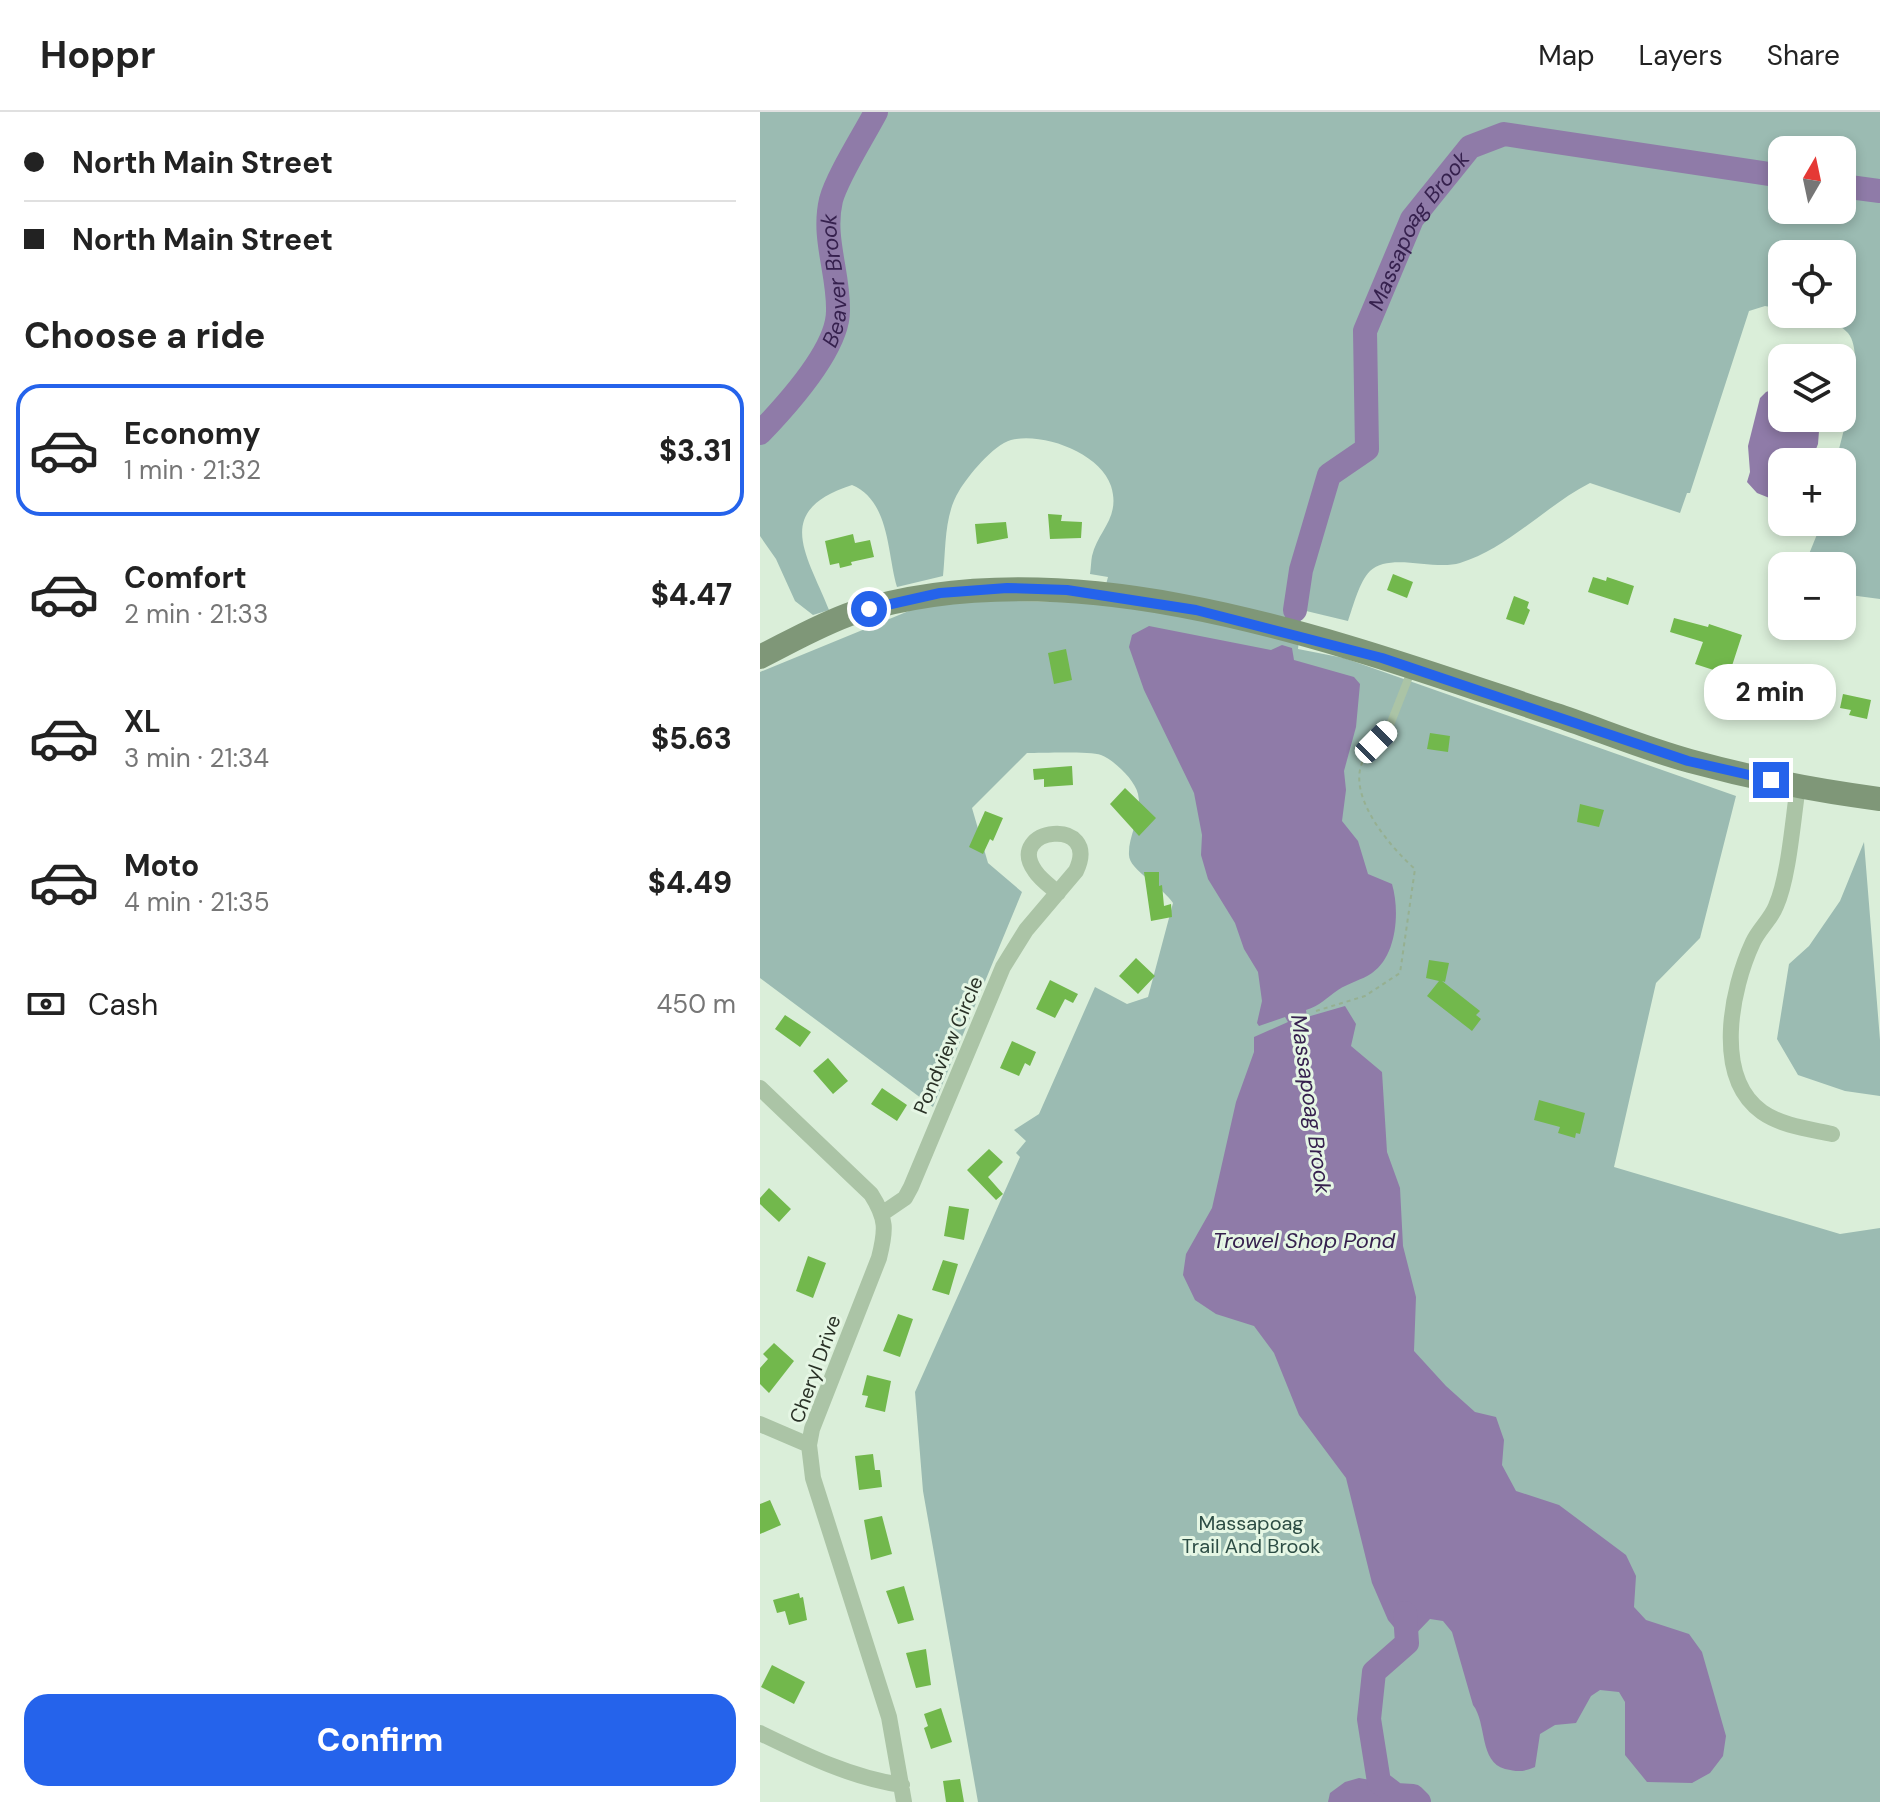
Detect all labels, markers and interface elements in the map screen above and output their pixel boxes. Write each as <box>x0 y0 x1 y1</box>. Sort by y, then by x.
text: Hoppr <box>40 30 156 80</box>
text: Map <box>1538 37 1595 74</box>
text: Layers <box>1639 37 1723 74</box>
text: Share <box>1767 37 1840 74</box>
north arrow <box>1768 136 1856 224</box>
map controls <box>1768 136 1856 640</box>
text: North Main Street <box>72 143 333 182</box>
water label: Massapoag Brook <box>1361 144 1476 315</box>
water label: Beaver Brook <box>814 213 853 352</box>
text: North Main Street <box>72 220 333 259</box>
button: locate <box>1768 240 1856 328</box>
text: Choose a ride <box>24 312 265 359</box>
button: layers <box>1768 344 1856 432</box>
icon: car <box>28 414 100 486</box>
text: Economy <box>124 414 261 453</box>
text: $3.31 <box>659 431 732 470</box>
button: + <box>1768 448 1856 536</box>
text: 1 min · 21:32 <box>124 453 261 487</box>
button: − <box>1768 552 1856 640</box>
icon: car <box>28 558 100 630</box>
text: Comfort <box>124 558 247 597</box>
text: $4.47 <box>651 575 732 614</box>
route start <box>851 591 887 627</box>
text: 2 min · 21:33 <box>124 597 268 631</box>
callout: 2 min <box>1705 664 1837 720</box>
text: 2 min <box>1735 675 1805 709</box>
icon: car <box>28 702 100 774</box>
text: XL <box>124 702 161 741</box>
car <box>1351 717 1401 767</box>
text: $5.63 <box>651 719 732 758</box>
text: 3 min · 21:34 <box>124 741 269 775</box>
route end <box>1753 762 1789 798</box>
icon: car <box>28 846 100 918</box>
text: Moto <box>124 846 199 885</box>
text: $4.49 <box>648 863 732 902</box>
text: 4 min · 21:35 <box>124 885 270 919</box>
street label: Pondview Circle <box>907 972 989 1118</box>
icon: cash <box>24 982 68 1026</box>
text: Cash <box>88 985 158 1024</box>
text: 450 m <box>656 987 736 1021</box>
water label: Massapoag Brook <box>1284 1012 1338 1196</box>
water label: Trowel Shop Pond <box>1213 1226 1396 1255</box>
street label: Cheryl Drive <box>783 1312 847 1426</box>
park label: Massapoag Trail And Brook <box>1182 1510 1320 1559</box>
button: Confirm <box>24 1694 736 1786</box>

